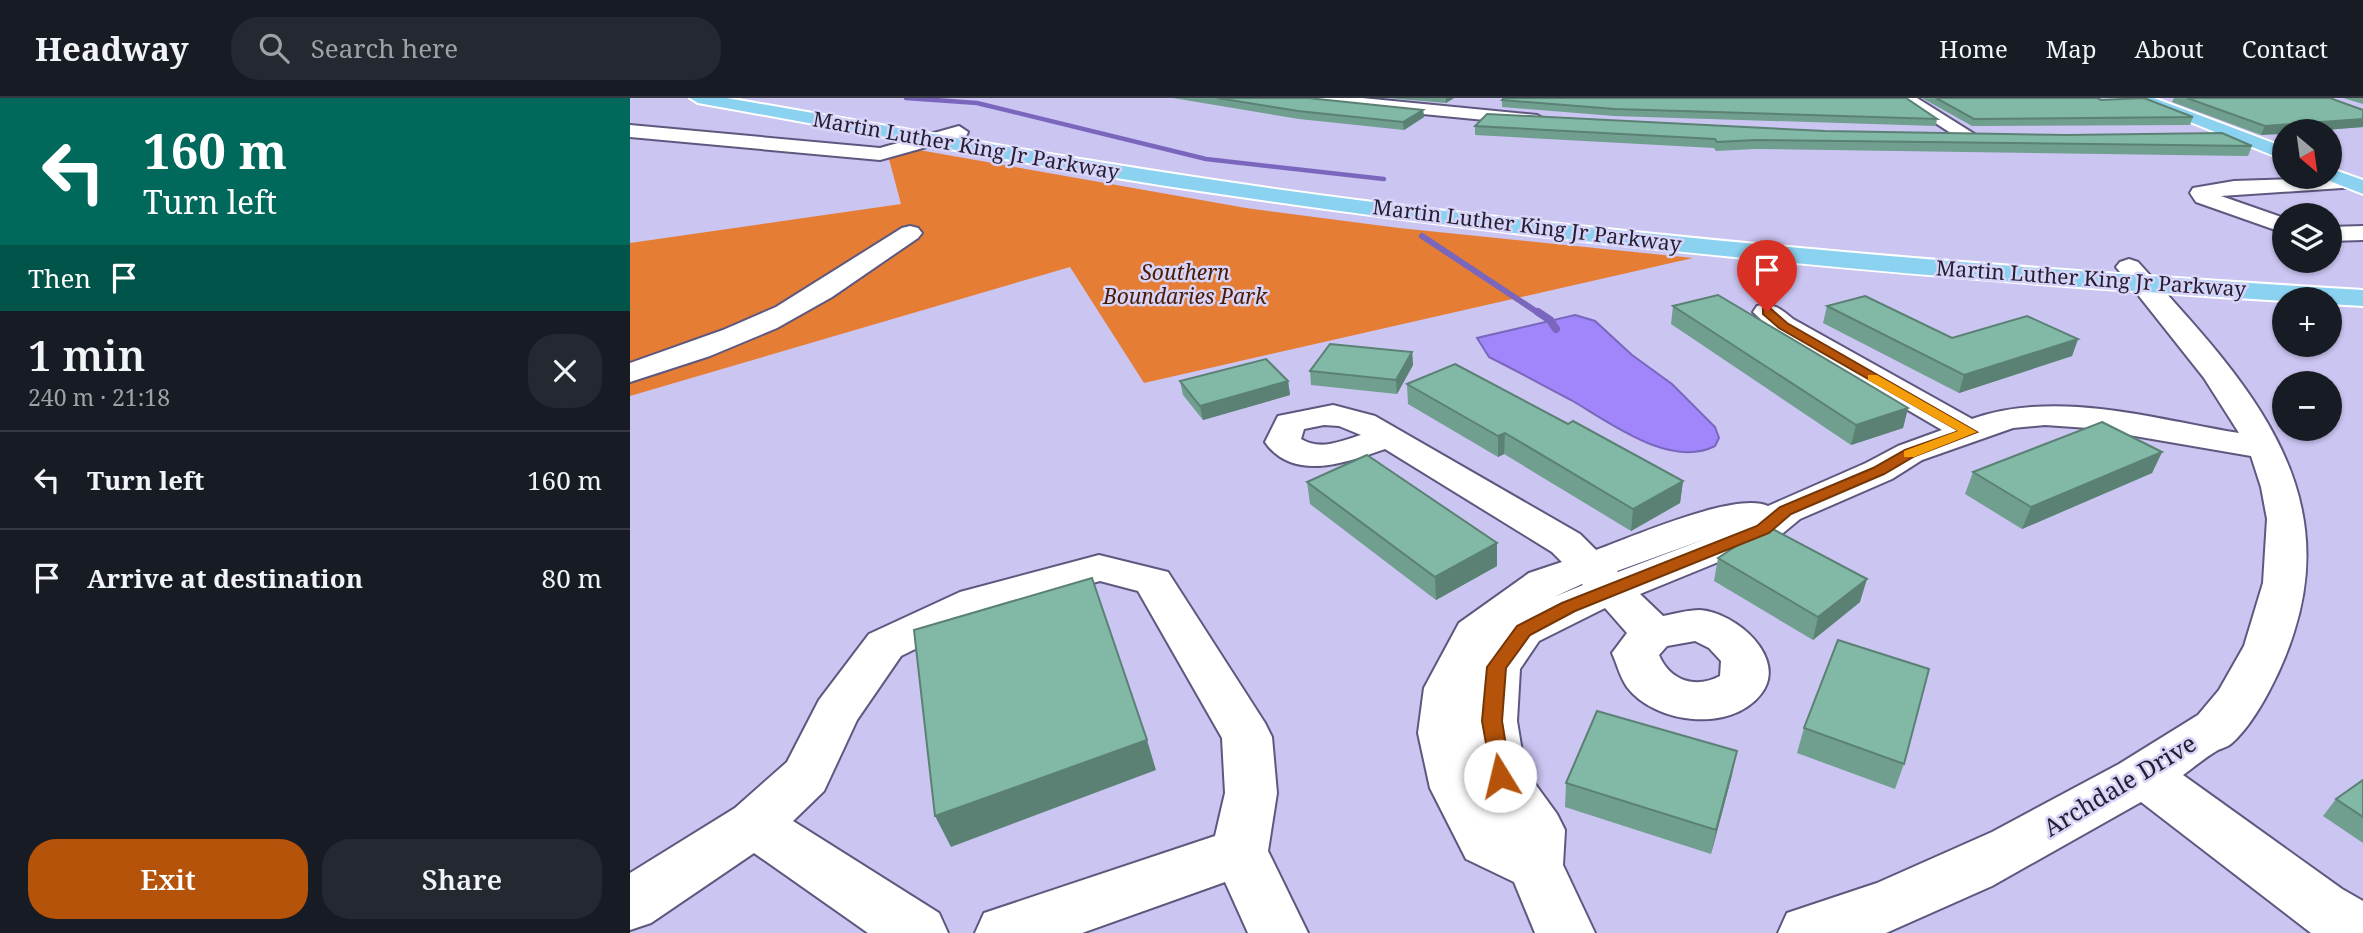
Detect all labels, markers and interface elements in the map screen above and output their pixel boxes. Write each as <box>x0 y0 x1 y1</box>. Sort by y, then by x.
search box <box>231 17 721 80</box>
text: Headway <box>35 26 189 71</box>
icon: search <box>255 29 293 67</box>
text: Search here <box>311 30 458 66</box>
text: Home <box>1939 32 2008 65</box>
text: Map <box>2046 32 2097 65</box>
text: About <box>2135 32 2204 65</box>
text: Contact <box>2242 32 2328 65</box>
street label: Martin Luther King Jr Parkway <box>811 104 1122 186</box>
text: 160 m <box>143 117 287 183</box>
north arrow <box>2272 119 2342 189</box>
map controls <box>2272 119 2342 441</box>
icon: left <box>28 126 119 217</box>
text: Turn left <box>143 180 277 223</box>
street label: Martin Luther King Jr Parkway <box>1371 192 1683 258</box>
button: layers <box>2272 203 2342 273</box>
pin <box>1737 240 1797 312</box>
icon: arrive <box>1748 251 1786 289</box>
street label: Martin Luther King Jr Parkway <box>1935 253 2247 303</box>
park label: Southern Boundaries Park <box>1102 258 1268 310</box>
icon: arrive <box>105 259 143 297</box>
text: Then <box>28 260 91 296</box>
button: + <box>2272 287 2342 357</box>
text: 1 min <box>28 326 145 383</box>
button: close <box>528 334 602 408</box>
button: − <box>2272 371 2342 441</box>
text: 240 m · 21:18 <box>28 381 170 413</box>
icon: left <box>28 461 66 499</box>
text: Turn left <box>87 462 204 498</box>
text: 160 m <box>527 462 602 498</box>
icon: arrive <box>28 559 66 597</box>
text: Arrive at destination <box>87 560 363 596</box>
text: 80 m <box>542 560 602 596</box>
street label: Archdale Drive <box>2036 726 2202 843</box>
position arrow <box>1463 739 1537 813</box>
button: Exit <box>28 839 308 919</box>
button: Share <box>322 839 602 919</box>

